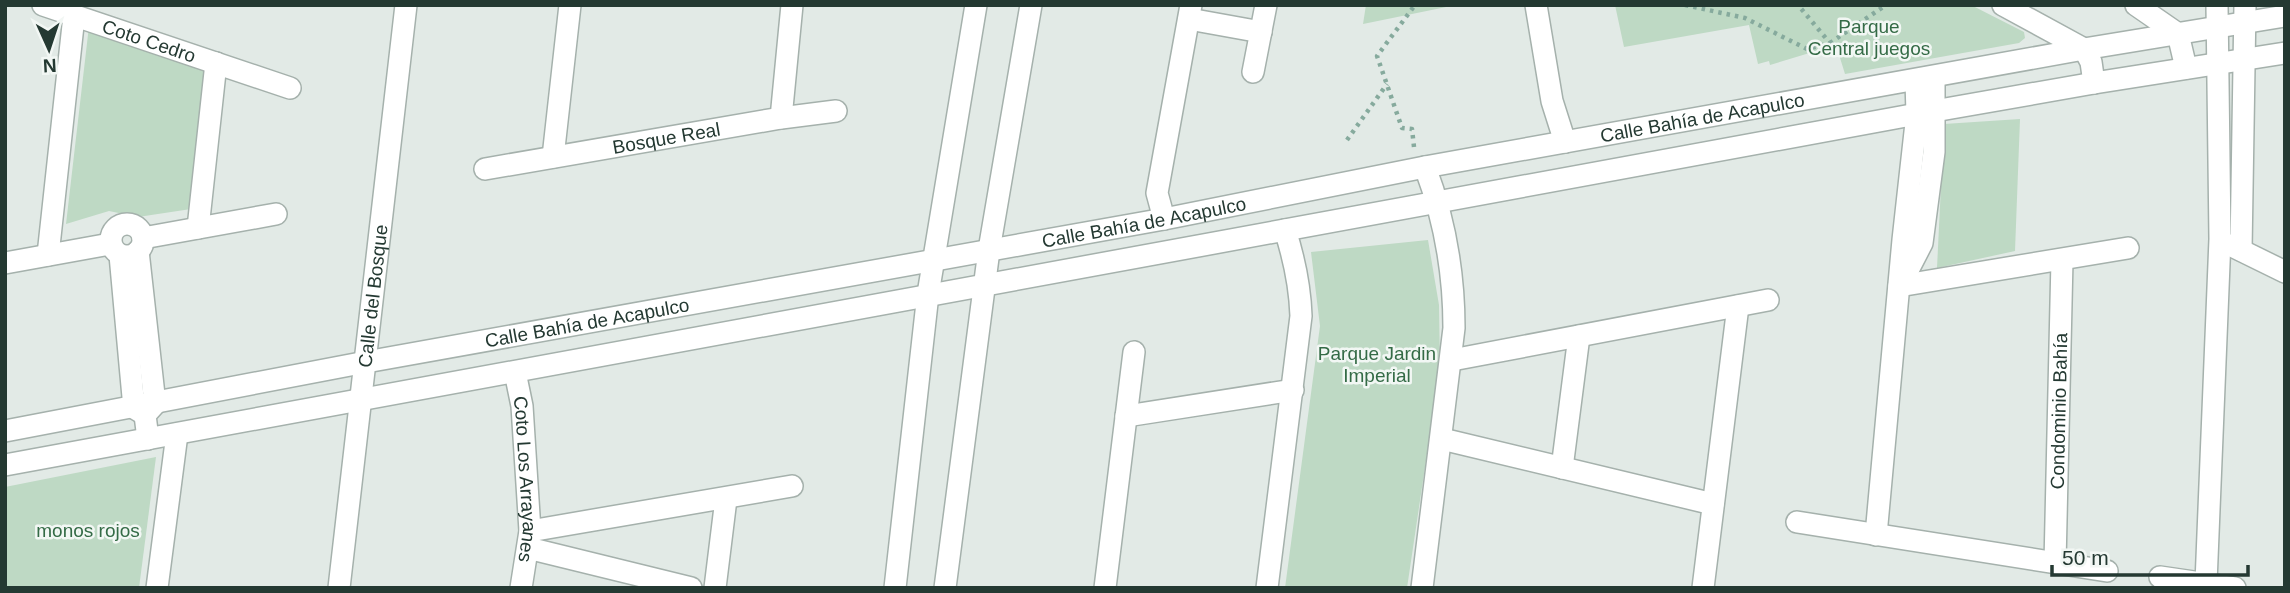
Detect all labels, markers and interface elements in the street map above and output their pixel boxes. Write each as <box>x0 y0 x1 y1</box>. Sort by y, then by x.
north arrow <box>14 14 84 84</box>
street label: Coto Cedro <box>100 16 198 67</box>
park label: Parque Central juegos <box>1808 16 1930 59</box>
text: N <box>42 55 57 76</box>
street label: Calle Bahía de Acapulco <box>1598 89 1806 146</box>
street label: Bosque Real <box>611 119 722 158</box>
street label: Calle Bahía de Acapulco <box>1040 193 1248 252</box>
street label: Calle del Bosque <box>354 223 392 369</box>
street label: Calle Bahía de Acapulco <box>483 294 691 352</box>
street label: Condominio Bahía <box>2047 332 2071 490</box>
park label: Parque Jardin Imperial <box>1318 343 1436 386</box>
street label: Coto Los Arrayanes <box>509 394 540 564</box>
park label: monos rojos <box>36 520 140 541</box>
scale bar <box>2052 534 2248 578</box>
text: 50 m <box>2062 546 2109 569</box>

